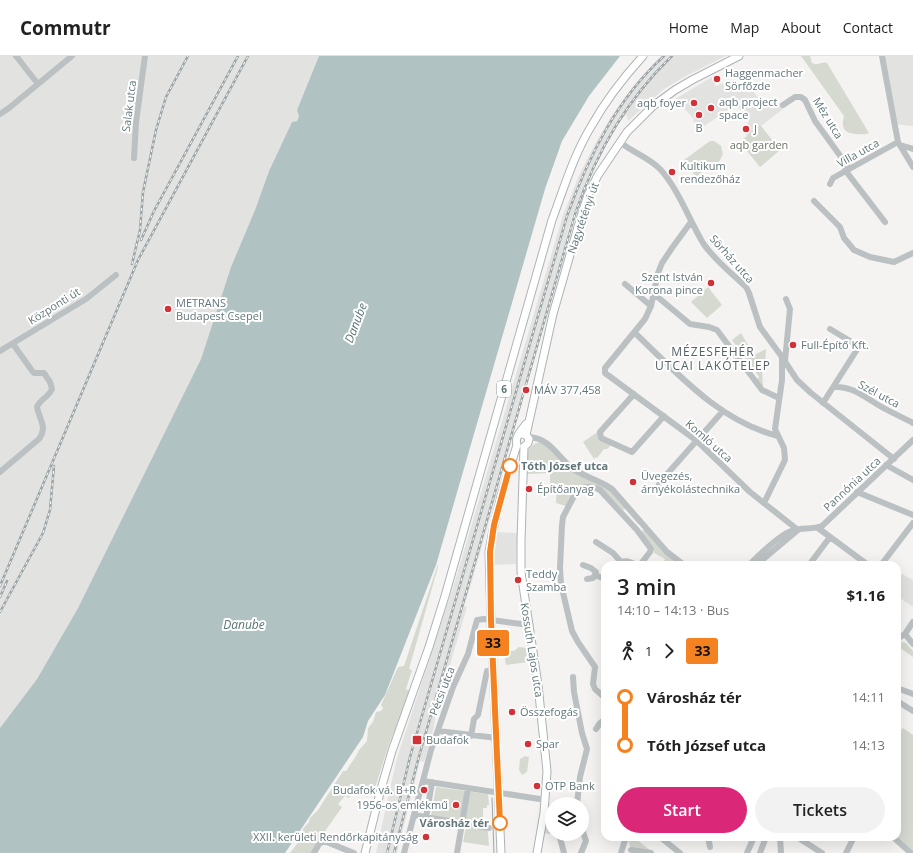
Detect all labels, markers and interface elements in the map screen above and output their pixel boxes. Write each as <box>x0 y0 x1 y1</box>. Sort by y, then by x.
text: Commutr <box>20 15 111 41</box>
text: Home <box>669 18 708 37</box>
text: Map <box>730 18 759 37</box>
text: About <box>781 18 821 37</box>
text: Contact <box>843 18 893 37</box>
place label: Haggenmacher Sörfőzde <box>725 65 804 93</box>
marker: Haggenmacher Sörfőzde <box>712 74 722 84</box>
street label: Salak utca <box>118 79 139 133</box>
place label: aqb project space <box>719 94 777 122</box>
street label: Méz utca <box>810 94 847 141</box>
place label: aqb foyer <box>637 95 686 110</box>
marker: aqb foyer <box>689 98 699 108</box>
marker: aqb project space <box>706 103 716 113</box>
marker: B <box>694 110 704 120</box>
place label: B <box>695 120 703 135</box>
place label: J <box>753 121 757 136</box>
marker: J <box>741 124 751 134</box>
street label: Villa utca <box>834 135 881 170</box>
park label: aqb garden <box>730 137 788 152</box>
place label: Kultikum rendezőház <box>680 158 740 186</box>
marker: Kultikum rendezőház <box>667 167 677 177</box>
street label: Nagytétényi út <box>563 180 602 256</box>
street label: Sörház utca <box>707 231 758 286</box>
place label: Szent István Korona pince <box>635 269 703 297</box>
marker: Szent István Korona pince <box>706 278 716 288</box>
street label: Központi út <box>25 284 83 328</box>
place label: METRANS Budapest Csepel <box>176 295 262 323</box>
water label: Danube <box>340 300 371 345</box>
marker: METRANS Budapest Csepel <box>163 304 173 314</box>
place label: Full-Építő Kft. <box>801 337 869 352</box>
marker: Full-Építő Kft. <box>788 340 798 350</box>
district label: MÉZESFEHÉR UTCAI LAKÓTELEP <box>655 343 771 374</box>
street label: Szél utca <box>856 376 903 411</box>
road number: 6 <box>497 381 511 397</box>
place label: MÁV 377,458 <box>534 382 601 397</box>
marker: MÁV 377,458 <box>521 385 531 395</box>
street label: Komló utca <box>683 416 736 465</box>
street label: Pannónia utca <box>820 453 884 514</box>
marker: Tóth József utca <box>502 458 518 474</box>
place label: Tóth József utca <box>521 458 608 473</box>
place label: Üvegezés, árnyékolástechnika <box>641 468 740 496</box>
marker: Üvegezés, árnyékolástechnika <box>628 477 638 487</box>
place label: Építőanyag <box>537 481 594 496</box>
marker: Építőanyag <box>524 484 534 494</box>
place label: Teddy Szamba <box>526 566 566 594</box>
text: 3 min <box>617 571 676 601</box>
marker: Teddy Szamba <box>513 575 523 585</box>
text: $1.16 <box>846 585 885 605</box>
text: 14:10 – 14:13 · Bus <box>617 601 729 619</box>
street label: Kossuth Lajos utca <box>518 602 547 698</box>
water label: Danube <box>223 616 265 633</box>
line badge: 33 <box>475 630 511 656</box>
text: 33 <box>485 633 501 652</box>
icon: walk <box>617 640 639 662</box>
icon: forward <box>658 640 680 662</box>
text: 33 <box>694 641 710 660</box>
text: 1 <box>645 642 652 660</box>
street label: Pécsi utca <box>425 664 458 717</box>
text: Városház tér <box>647 687 742 707</box>
text: 14:11 <box>852 688 885 706</box>
place label: Összefogás <box>520 704 578 719</box>
marker: Összefogás <box>507 707 517 717</box>
place label: Budafok <box>426 732 469 747</box>
marker: Budafok <box>411 734 423 746</box>
text: Tóth József utca <box>647 735 766 755</box>
place label: Spar <box>536 736 560 751</box>
text: 14:13 <box>852 736 885 754</box>
marker: Spar <box>523 739 533 749</box>
place label: OTP Bank <box>545 778 595 793</box>
marker: OTP Bank <box>532 781 542 791</box>
place label: Budafok vá. B+R <box>333 782 416 797</box>
marker: Budafok vá. B+R <box>419 785 429 795</box>
button: Start <box>617 787 747 833</box>
button: Tickets <box>755 787 885 833</box>
place label: 1956-os emlékmű <box>357 797 448 812</box>
map controls <box>545 797 589 841</box>
button: layers <box>545 797 589 841</box>
marker: 1956-os emlékmű <box>451 800 461 810</box>
place label: Városház tér <box>420 815 489 830</box>
marker: Városház tér <box>492 815 508 831</box>
place label: XXII. kerületi Rendőrkapitányság <box>253 829 418 844</box>
marker: XXII. kerületi Rendőrkapitányság <box>421 832 431 842</box>

